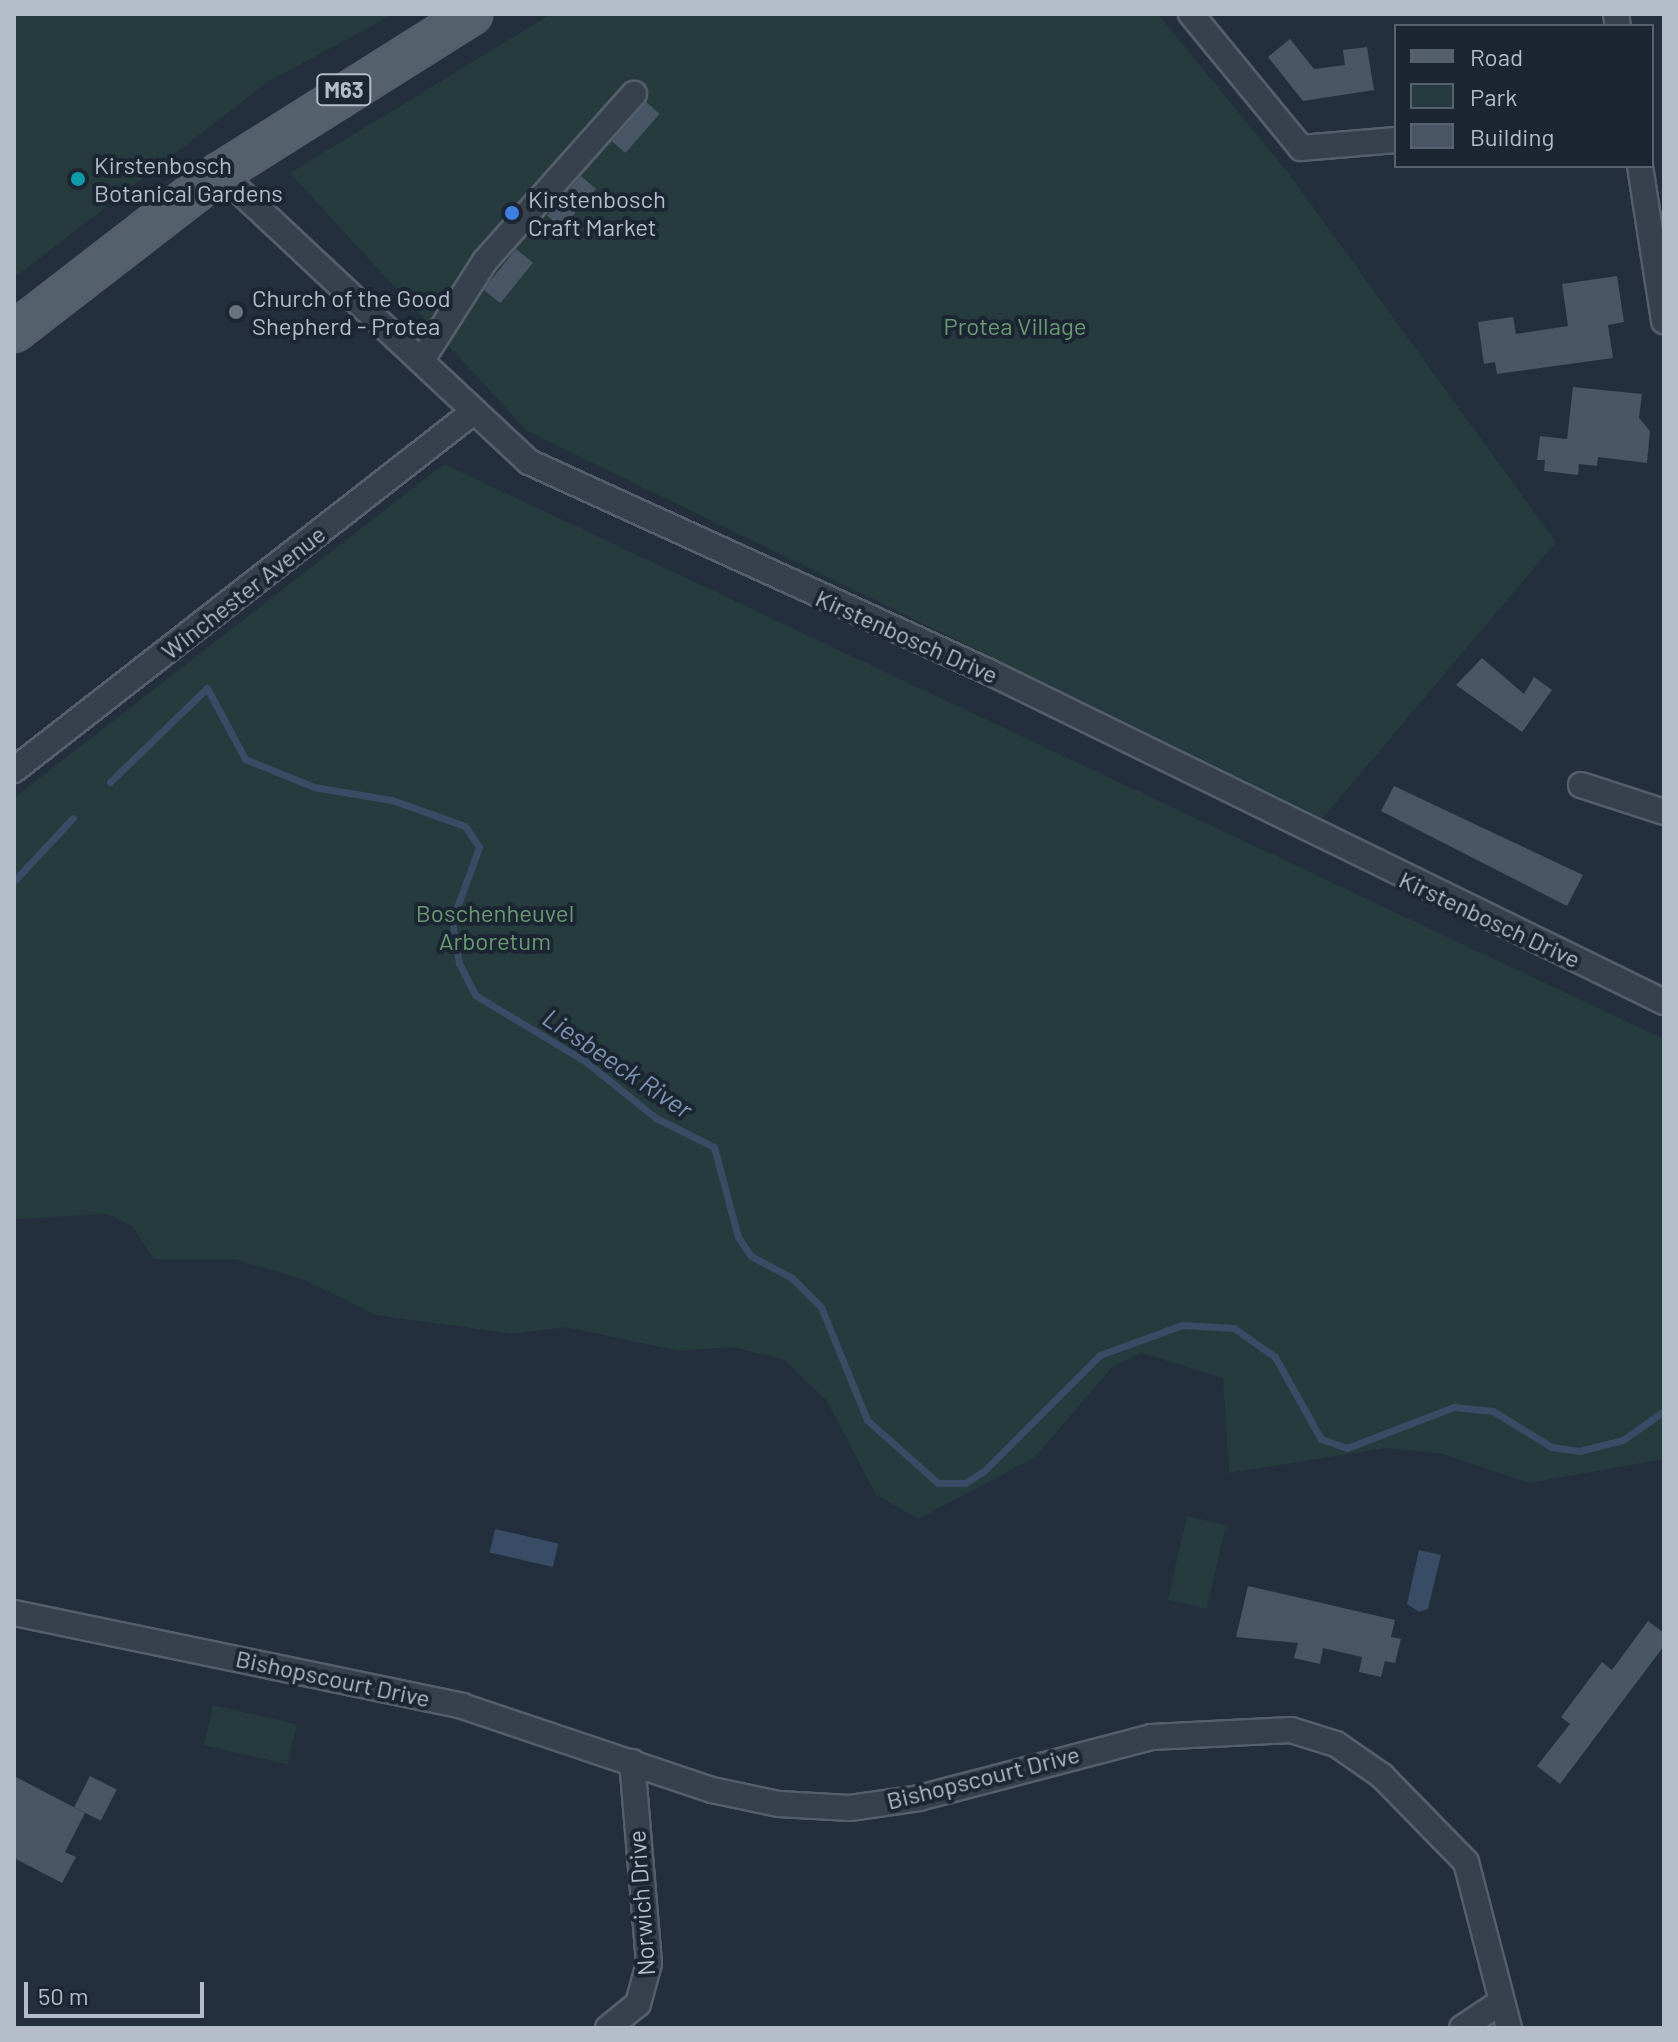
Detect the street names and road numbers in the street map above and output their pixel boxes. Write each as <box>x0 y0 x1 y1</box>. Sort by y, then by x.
road number: M63 <box>316 72 372 108</box>
street label: Winchester Avenue <box>155 519 331 665</box>
street label: Kirstenbosch Drive <box>811 583 1003 689</box>
street label: Kirstenbosch Drive <box>1395 864 1585 974</box>
street label: Bishopscourt Drive <box>233 1643 433 1713</box>
street label: Bishopscourt Drive <box>884 1739 1082 1815</box>
street label: Norwich Drive <box>622 1829 660 1977</box>

